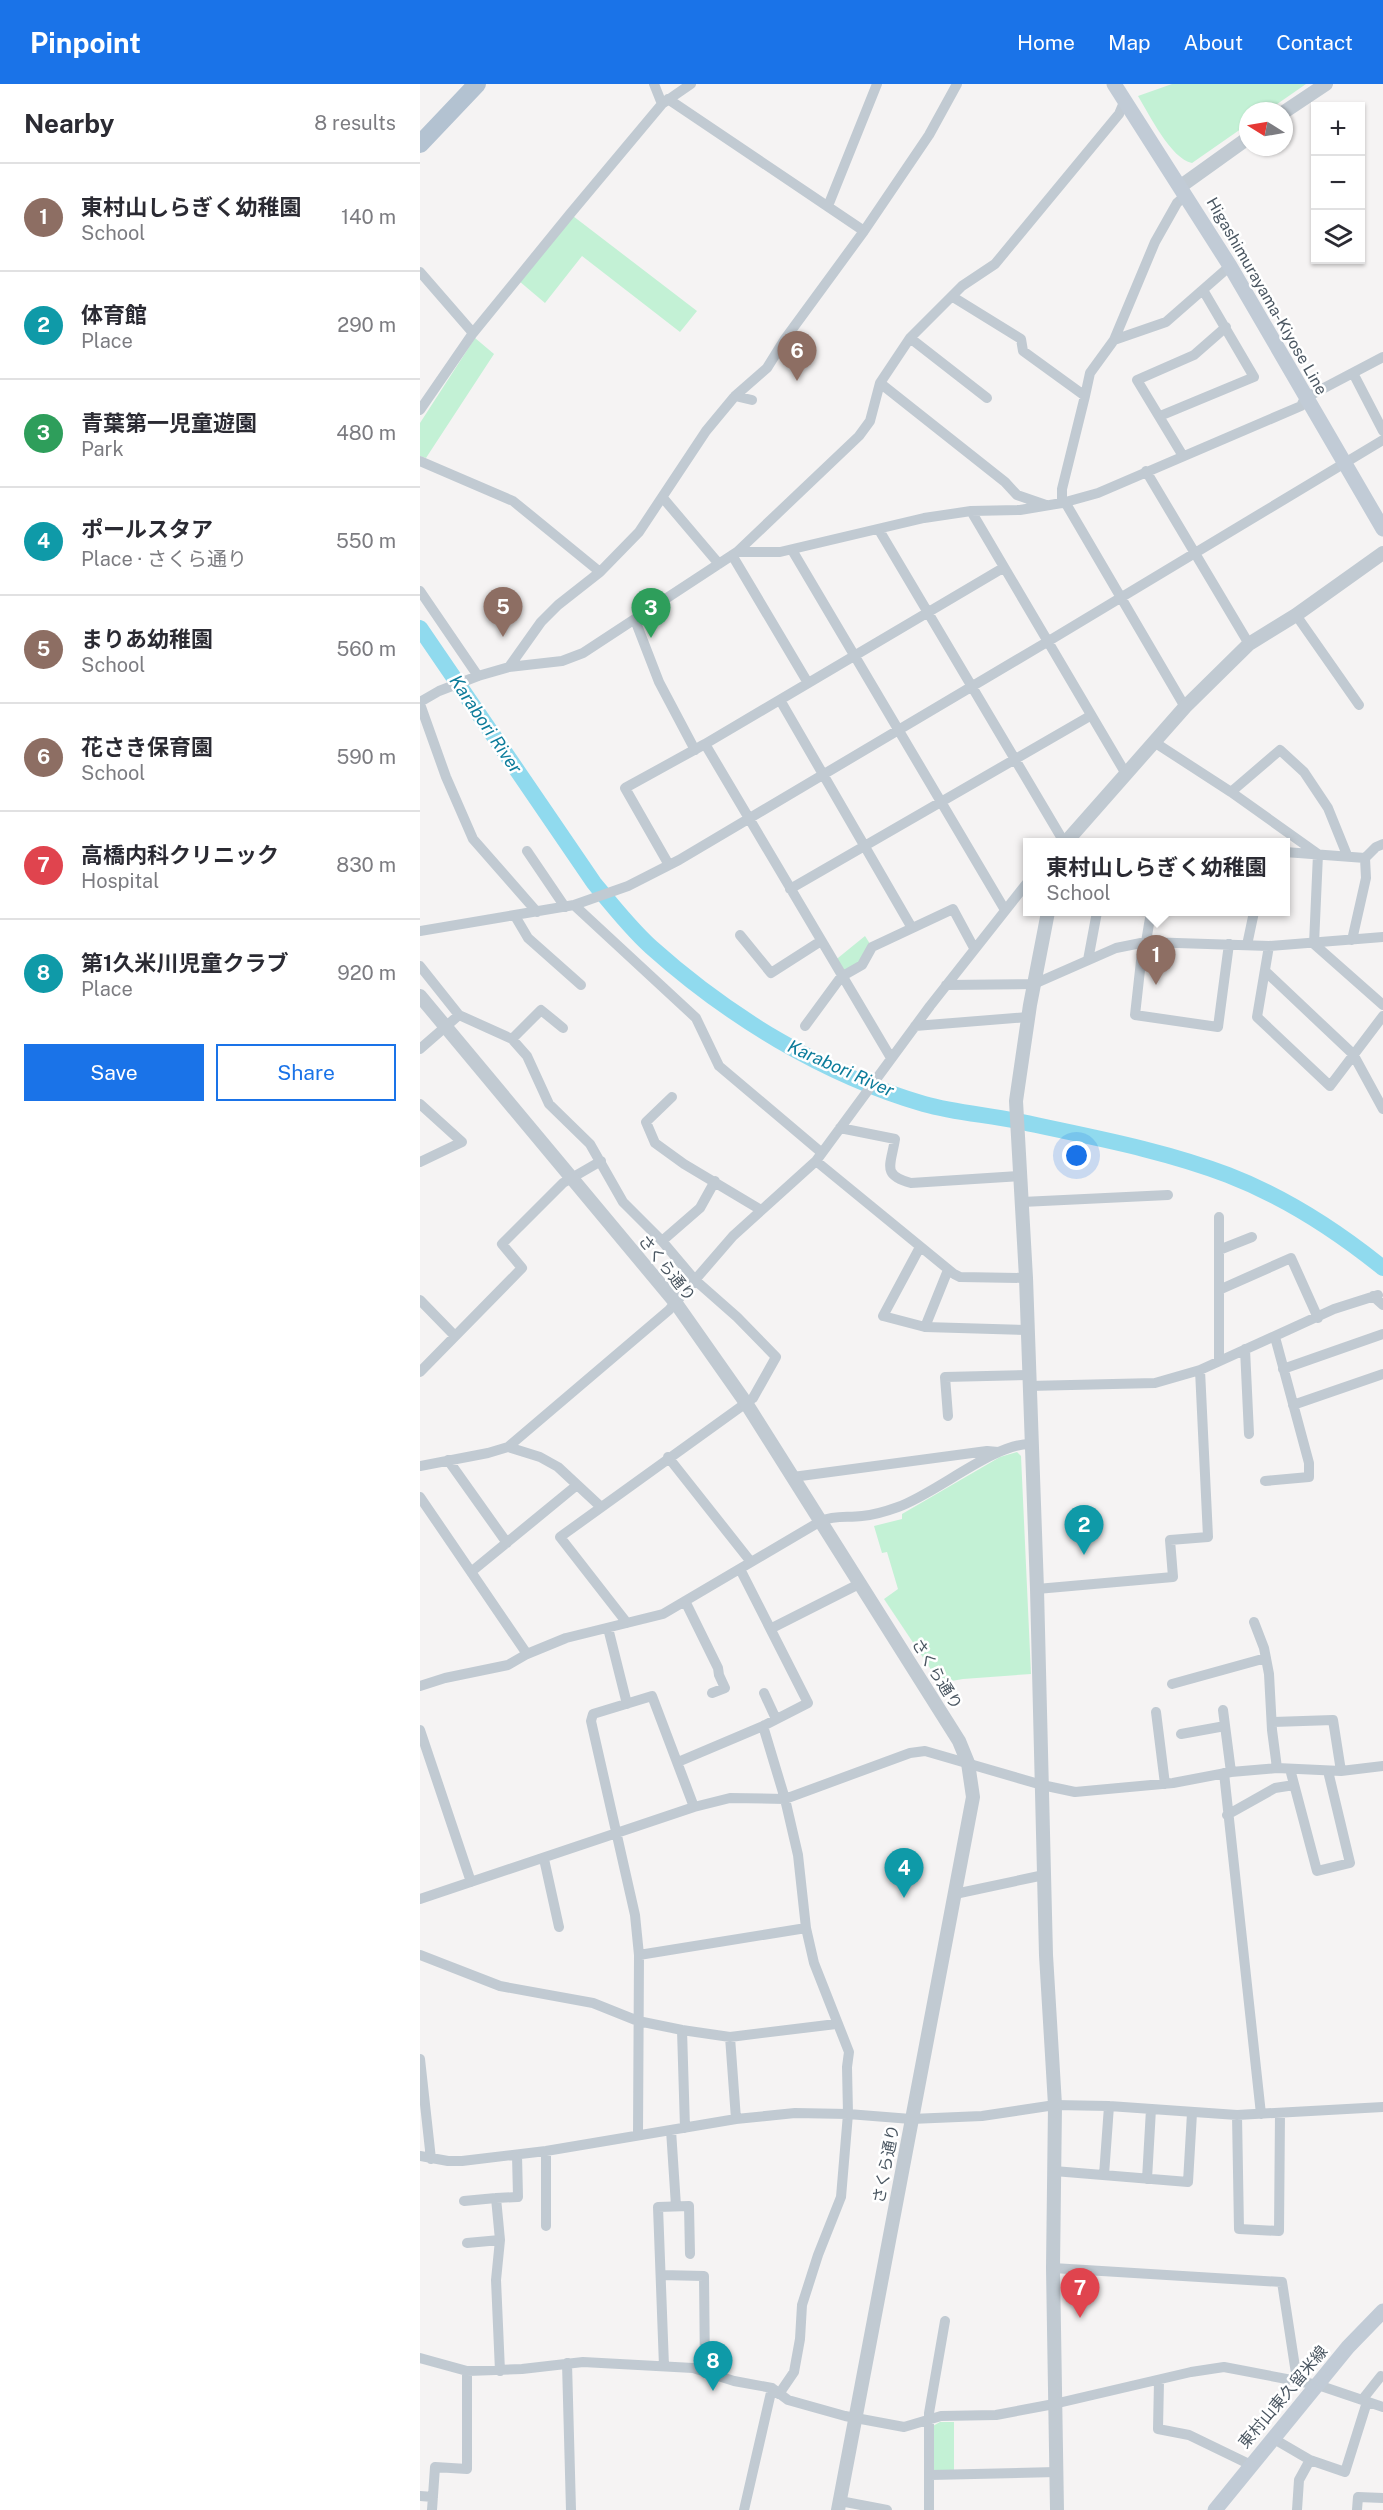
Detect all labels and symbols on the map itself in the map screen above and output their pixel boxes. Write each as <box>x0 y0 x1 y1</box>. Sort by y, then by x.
north arrow <box>1239 102 1293 156</box>
street label: Higashimurayama-Kiyose Line <box>1203 194 1331 398</box>
pin: 6 <box>778 332 817 381</box>
pin: 5 <box>484 588 523 637</box>
pin: 3 <box>632 588 670 638</box>
water label: Karabori River <box>445 671 527 777</box>
pin: 1 <box>1136 936 1176 985</box>
water label: Karabori River <box>785 1035 898 1101</box>
your location <box>1062 1141 1091 1170</box>
street label: さくら通り <box>634 1231 700 1305</box>
pin: 2 <box>1064 1506 1104 1555</box>
street label: さくら通り <box>908 1635 966 1713</box>
pin: 4 <box>884 1848 924 1898</box>
street label: さくら通り <box>869 2123 903 2205</box>
pin: 7 <box>1060 2268 1100 2318</box>
pin: 8 <box>694 2342 732 2391</box>
street label: 東村山東久留米線 <box>1235 2342 1331 2452</box>

